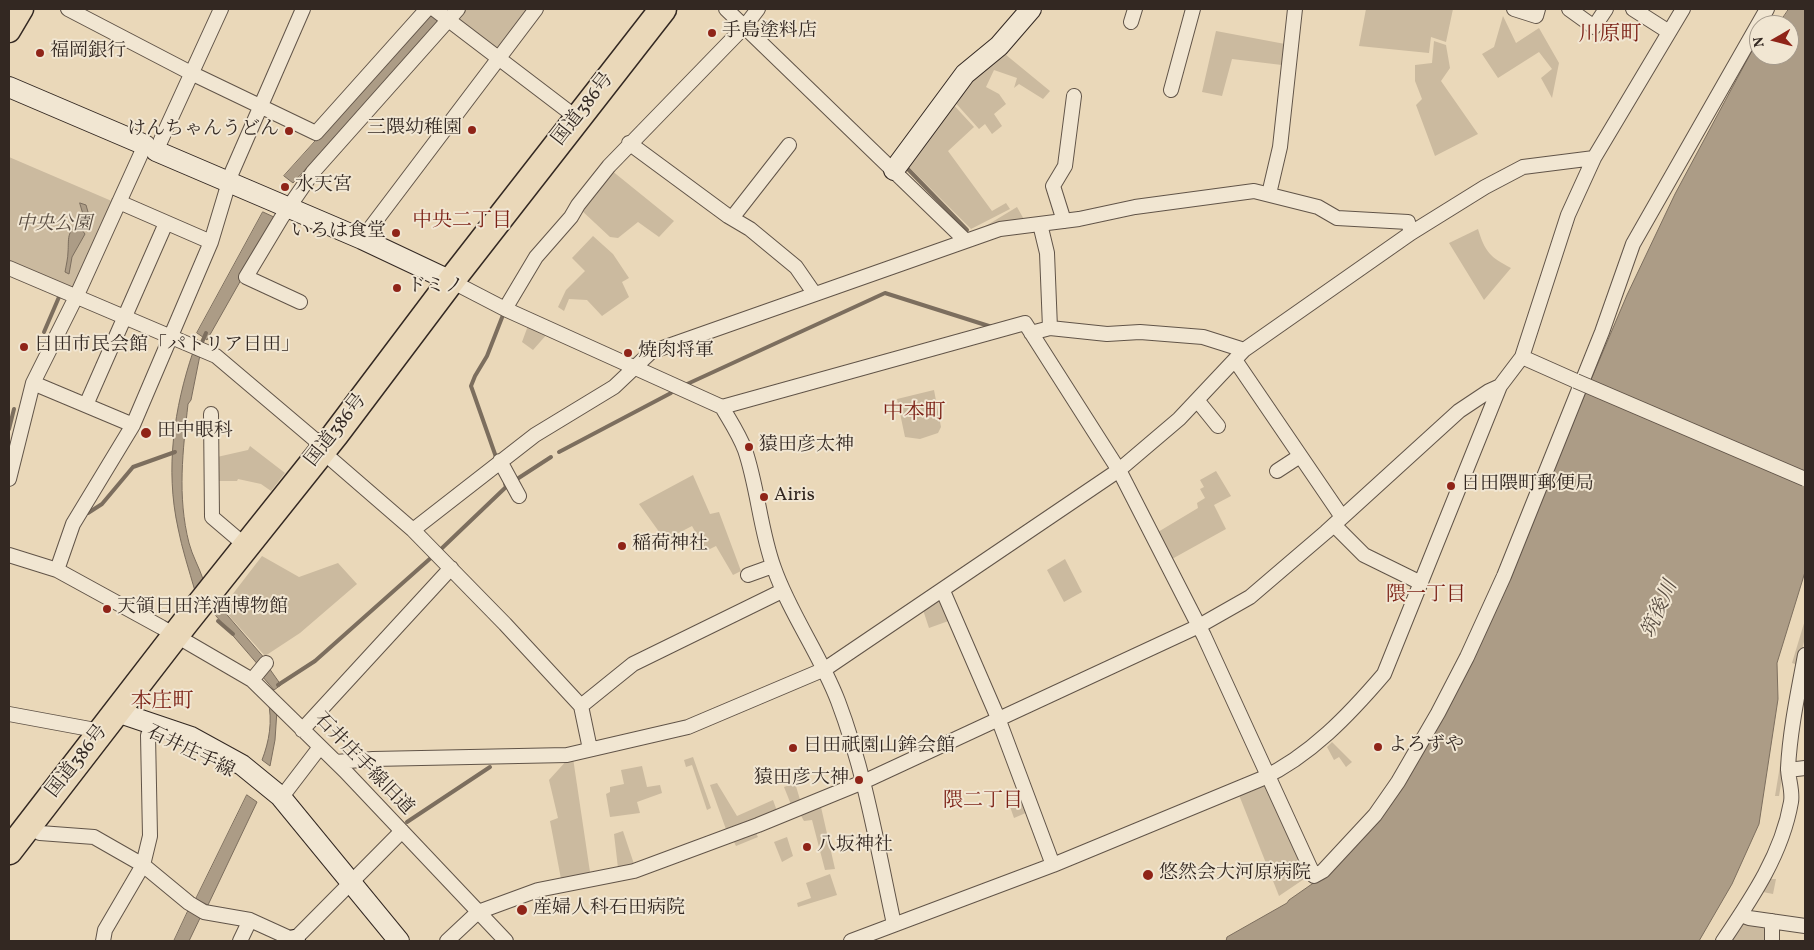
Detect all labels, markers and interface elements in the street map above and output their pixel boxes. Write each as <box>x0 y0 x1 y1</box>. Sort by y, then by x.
north arrow <box>1749 15 1799 65</box>
place label: 手島塗料店 <box>722 22 817 44</box>
district label: 川原町 <box>1579 23 1641 49</box>
marker: 手島塗料店 <box>706 27 718 39</box>
text: N <box>1750 36 1770 48</box>
place label: 福岡銀行 <box>50 42 126 64</box>
marker: 福岡銀行 <box>34 47 46 59</box>
street label: 国道386号 <box>549 69 619 151</box>
place label: 三隈幼稚園 <box>367 119 462 141</box>
place label: けんちゃんうどん <box>127 120 279 142</box>
marker: 三隈幼稚園 <box>466 124 478 136</box>
marker: けんちゃんうどん <box>283 125 295 137</box>
place label: 水天宮 <box>295 176 352 198</box>
marker: 水天宮 <box>279 181 291 193</box>
district label: 中央二丁目 <box>412 210 512 234</box>
park label: 中央公園 <box>16 215 92 237</box>
place label: いろは食堂 <box>291 222 386 244</box>
marker: いろは食堂 <box>390 227 402 239</box>
place label: ドミノ <box>407 277 464 299</box>
marker: ドミノ <box>391 282 403 294</box>
place label: 日田市民会館「パトリア日田」 <box>34 336 300 358</box>
marker: 日田市民会館「パトリア日田」 <box>18 341 30 353</box>
place label: 焼肉将軍 <box>638 342 714 364</box>
marker: 焼肉将軍 <box>622 347 634 359</box>
street label: 国道386号 <box>302 390 372 472</box>
district label: 中本町 <box>883 401 945 427</box>
place label: 田中眼科 <box>157 422 233 444</box>
marker: 田中眼科 <box>139 426 153 440</box>
place label: 猿田彦太神 <box>759 436 854 458</box>
marker: 猿田彦太神 <box>743 441 755 453</box>
place label: 日田隈町郵便局 <box>1461 475 1594 497</box>
marker: 日田隈町郵便局 <box>1445 480 1457 492</box>
place label: Airis <box>774 486 815 508</box>
marker: Airis <box>758 491 770 503</box>
place label: 稲荷神社 <box>632 535 708 557</box>
marker: 稲荷神社 <box>616 540 628 552</box>
water label: 筑後川 <box>1638 578 1684 642</box>
district label: 隈一丁目 <box>1386 584 1466 608</box>
place label: 天領日田洋酒博物館 <box>117 598 288 620</box>
marker: 天領日田洋酒博物館 <box>101 603 113 615</box>
district label: 本庄町 <box>131 690 193 716</box>
street label: 石井庄手線旧道 <box>309 709 417 821</box>
street label: 国道386号 <box>43 721 113 803</box>
street label: 石井庄手線 <box>142 722 238 784</box>
place label: よろずや <box>1388 736 1464 758</box>
place label: 日田祇園山鉾会館 <box>803 737 955 759</box>
marker: よろずや <box>1372 741 1384 753</box>
marker: 日田祇園山鉾会館 <box>787 742 799 754</box>
place label: 猿田彦大神 <box>754 769 849 791</box>
marker: 猿田彦大神 <box>853 774 865 786</box>
district label: 隈二丁目 <box>943 790 1023 814</box>
place label: 八坂神社 <box>817 836 893 858</box>
marker: 八坂神社 <box>801 841 813 853</box>
place label: 悠然会大河原病院 <box>1159 864 1311 886</box>
marker: 悠然会大河原病院 <box>1141 868 1155 882</box>
place label: 産婦人科石田病院 <box>533 899 685 921</box>
marker: 産婦人科石田病院 <box>515 903 529 917</box>

